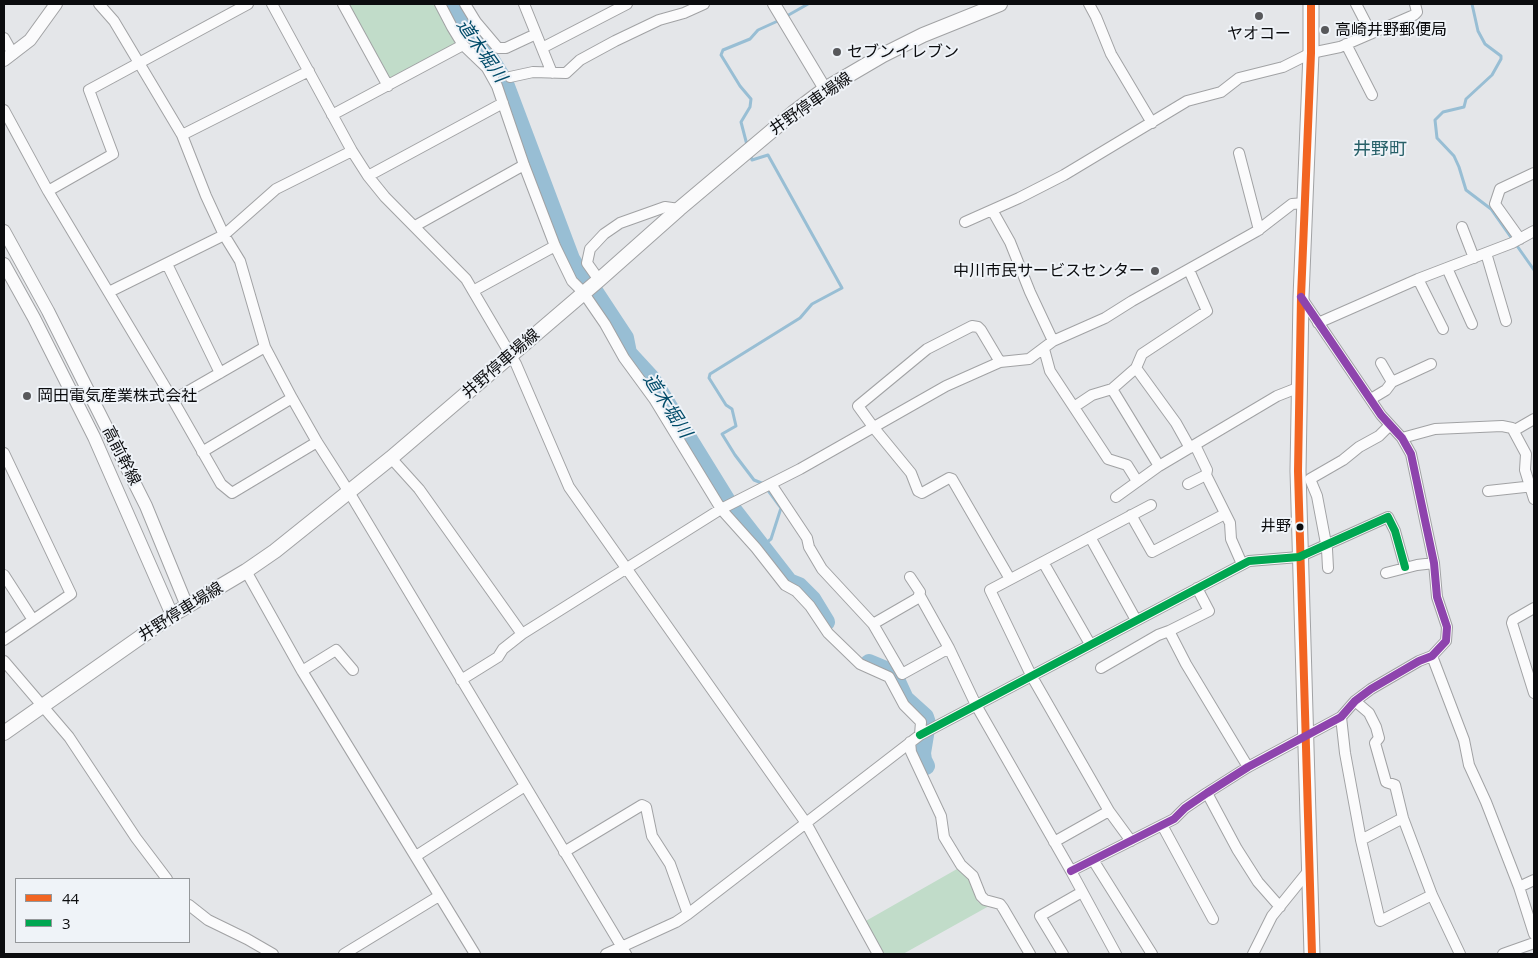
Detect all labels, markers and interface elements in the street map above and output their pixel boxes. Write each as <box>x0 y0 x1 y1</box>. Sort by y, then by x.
marker: ヤオコー <box>1253 10 1265 22</box>
water label: 道木堀川 <box>452 15 510 87</box>
place label: 高崎井野郵便局 <box>1335 20 1447 40</box>
place label: ヤオコー <box>1227 24 1291 44</box>
marker: 高崎井野郵便局 <box>1319 24 1331 36</box>
place label: セブンイレブン <box>847 42 959 62</box>
marker: セブンイレブン <box>831 46 843 58</box>
street label: 井野停車場線 <box>766 69 856 139</box>
district label: 井野町 <box>1353 139 1407 161</box>
place label: 中川市民サービスセンター <box>953 261 1145 281</box>
marker: 中川市民サービスセンター <box>1149 265 1161 277</box>
street label: 井野停車場線 <box>458 325 544 403</box>
water label: 道木堀川 <box>638 370 696 442</box>
place label: 岡田電気産業株式会社 <box>37 386 197 406</box>
marker: 岡田電気産業株式会社 <box>21 390 33 402</box>
street label: 高前幹線 <box>98 423 144 489</box>
place label: 井野 <box>1261 518 1291 536</box>
marker: 井野 <box>1295 522 1305 532</box>
street label: 井野停車場線 <box>135 578 227 646</box>
legend <box>15 878 190 943</box>
text: 44 <box>62 888 79 908</box>
text: 3 <box>62 913 71 933</box>

